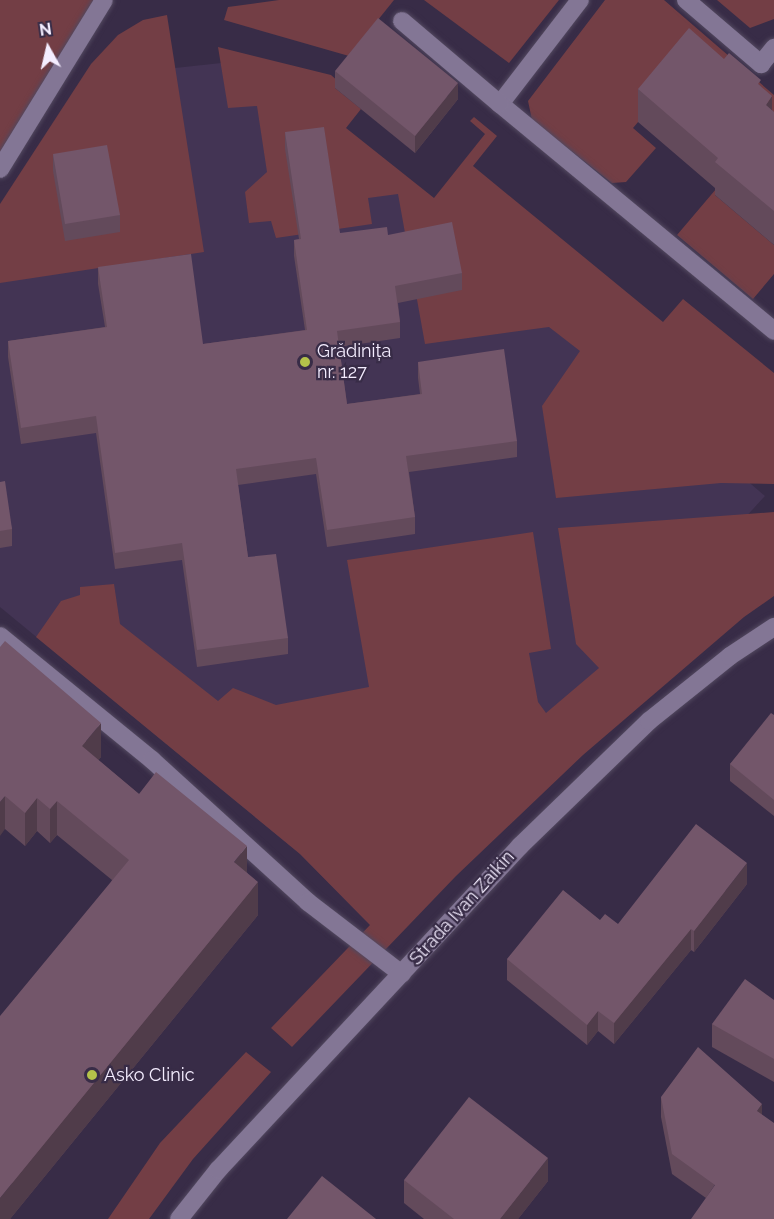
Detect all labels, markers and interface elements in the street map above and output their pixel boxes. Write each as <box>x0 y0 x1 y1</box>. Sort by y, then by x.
north arrow <box>18 18 78 78</box>
text: N <box>38 19 53 40</box>
place label: Grădinița nr. 127 <box>317 341 391 384</box>
marker: Grădinița nr. 127 <box>298 355 312 369</box>
street label: Strada Ivan Zaikin <box>405 846 519 970</box>
place label: Asko Clinic <box>104 1064 195 1086</box>
marker: Asko Clinic <box>85 1068 99 1082</box>

